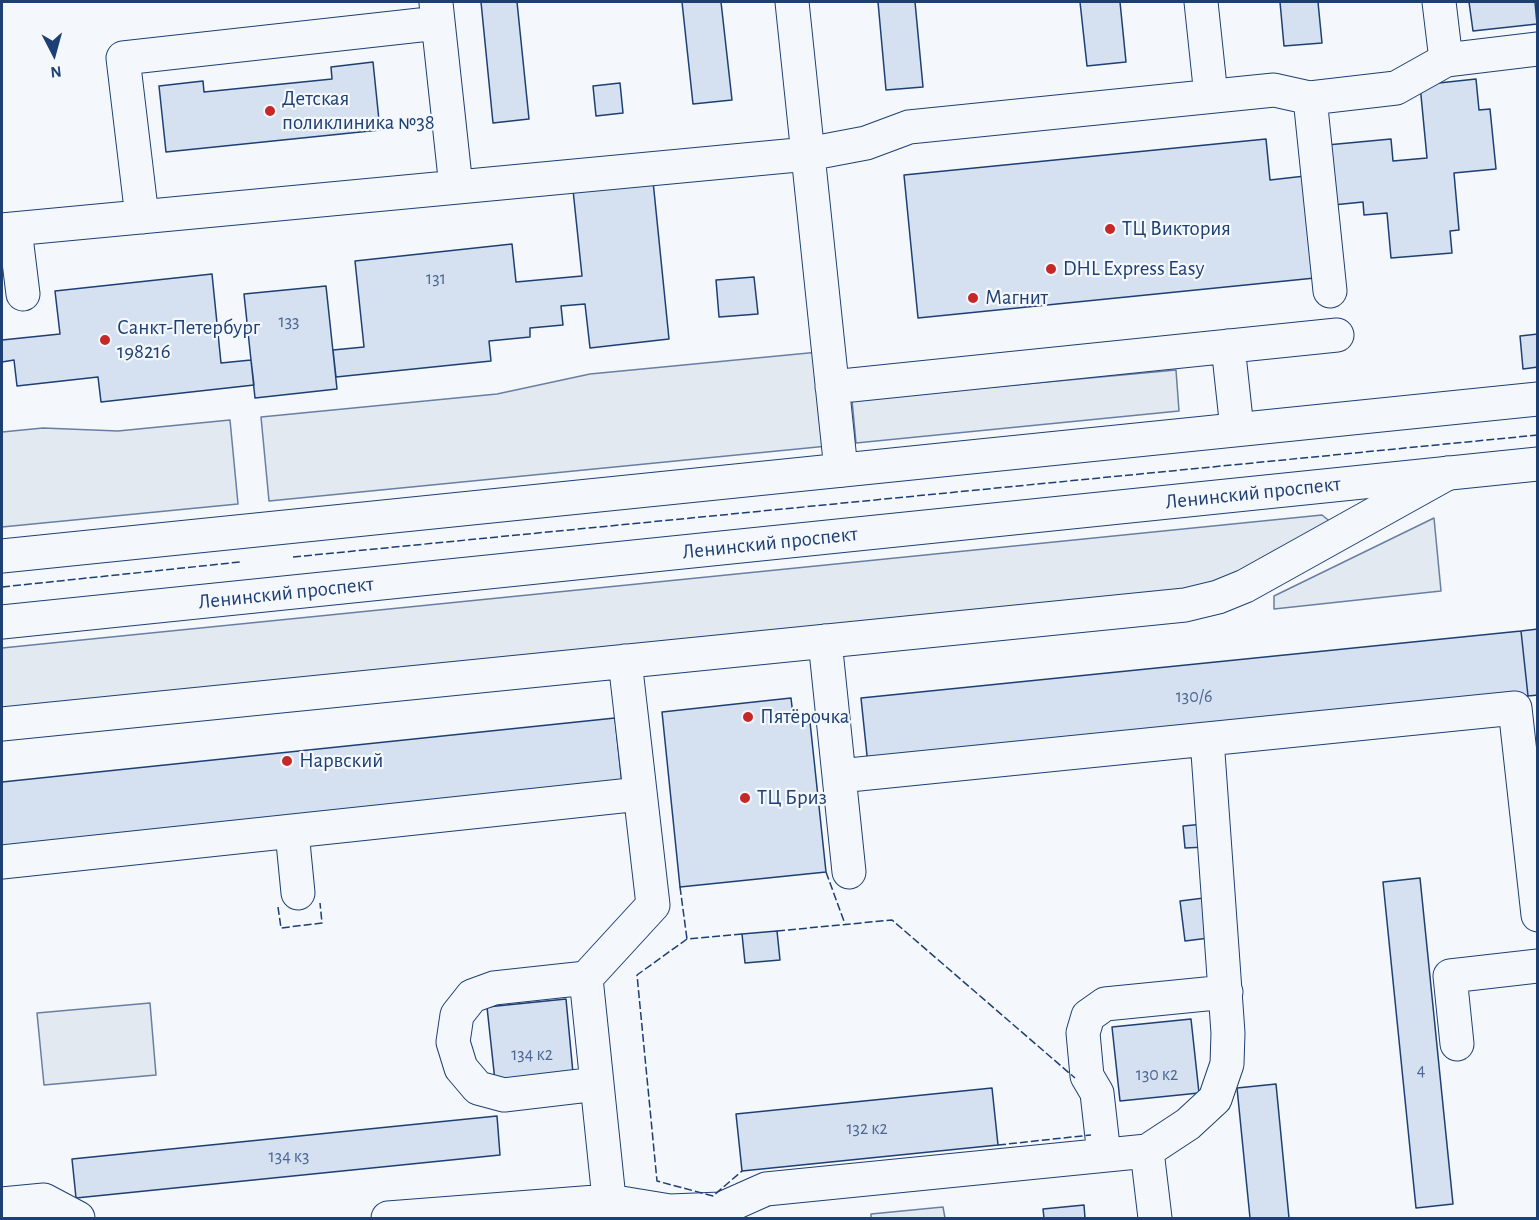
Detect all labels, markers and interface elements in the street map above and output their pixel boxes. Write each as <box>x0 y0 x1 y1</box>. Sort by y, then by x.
north arrow <box>24 24 84 84</box>
text: N <box>50 63 62 80</box>
place label: Детская поликлиника №38 <box>282 86 435 136</box>
marker: Детская поликлиника №38 <box>263 104 277 118</box>
place label: ТЦ Виктория <box>1122 216 1231 242</box>
marker: ТЦ Виктория <box>1103 222 1117 236</box>
place label: DHL Express Easy <box>1063 256 1204 282</box>
marker: DHL Express Easy <box>1044 262 1058 276</box>
house number: 131 <box>426 268 446 290</box>
place label: Магнит <box>985 285 1048 311</box>
marker: Магнит <box>966 291 980 305</box>
house number: 133 <box>278 311 300 333</box>
place label: Санкт-Петербург 198216 <box>117 315 260 365</box>
marker: Санкт-Петербург 198216 <box>98 333 112 347</box>
street label: Ленинский проспект <box>1164 471 1342 515</box>
street label: Ленинский проспект <box>681 521 859 565</box>
street label: Ленинский проспект <box>197 571 375 615</box>
house number: 130/6 <box>1176 686 1212 708</box>
place label: Пятёрочка <box>760 704 849 730</box>
marker: Пятёрочка <box>741 710 755 724</box>
place label: Нарвский <box>299 748 383 774</box>
marker: Нарвский <box>280 754 294 768</box>
place label: ТЦ Бриз <box>757 785 827 811</box>
marker: ТЦ Бриз <box>738 791 752 805</box>
house number: 134 к2 <box>511 1044 553 1066</box>
house number: 4 <box>1417 1060 1425 1082</box>
house number: 130 к2 <box>1136 1064 1178 1086</box>
house number: 132 к2 <box>846 1118 888 1140</box>
house number: 134 к3 <box>269 1146 309 1168</box>

